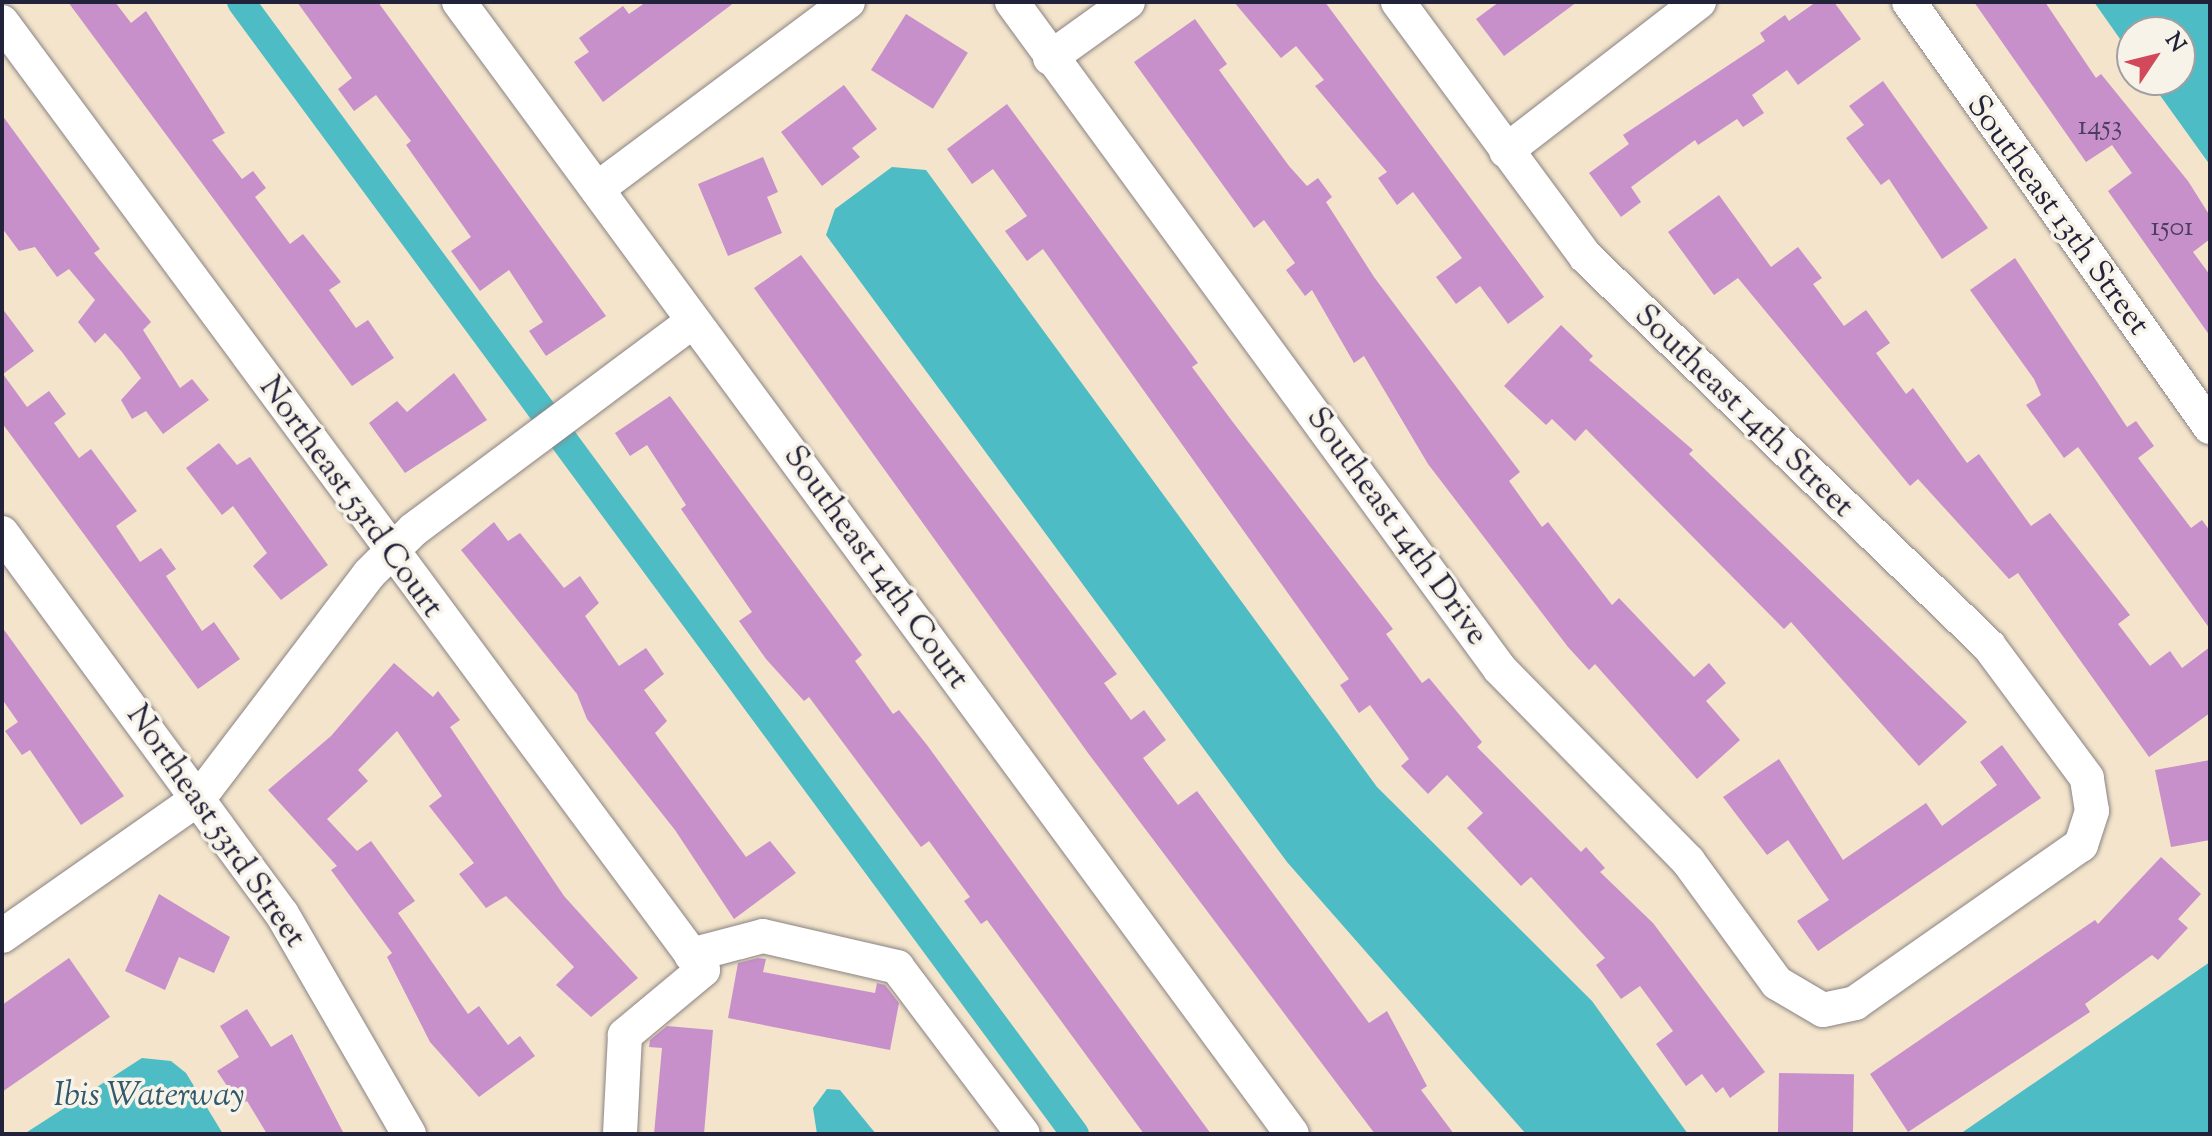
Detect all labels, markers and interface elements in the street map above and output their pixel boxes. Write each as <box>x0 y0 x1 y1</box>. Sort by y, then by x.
north arrow <box>2116 16 2196 96</box>
text: N <box>2156 27 2192 60</box>
street label: Southeast 13th Street <box>1957 89 2157 343</box>
house number: 1453 <box>2078 110 2122 144</box>
house number: 1501 <box>2150 211 2194 245</box>
street label: Southeast 14th Street <box>1625 297 1861 527</box>
street label: Northeast 53rd Court <box>250 370 450 626</box>
street label: Southeast 14th Drive <box>1297 401 1495 653</box>
street label: Southeast 14th Court <box>774 439 976 697</box>
street label: Northeast 53rd Street <box>117 698 313 956</box>
water label: Ibis Waterway <box>54 1077 244 1117</box>

